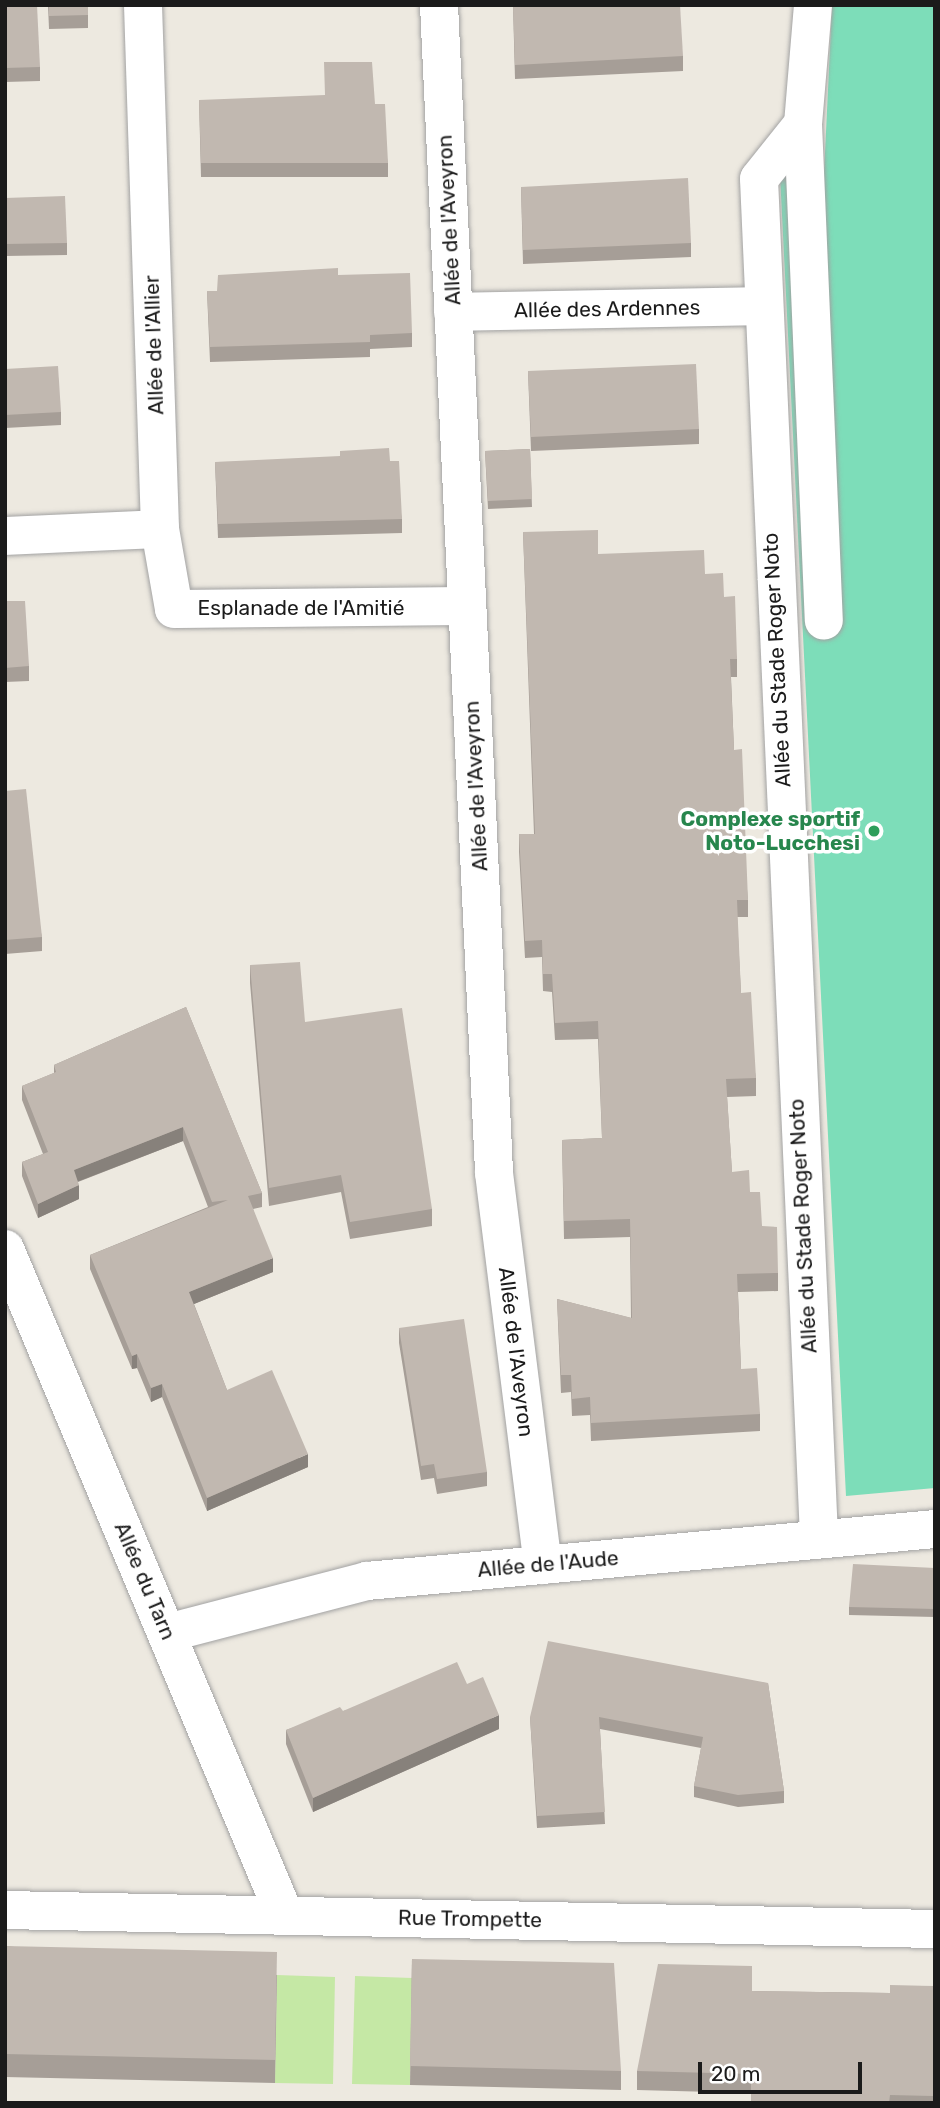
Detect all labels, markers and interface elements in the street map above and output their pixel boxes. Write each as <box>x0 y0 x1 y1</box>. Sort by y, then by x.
street label: Allée de l'Aveyron <box>432 134 466 306</box>
street label: Allée de l'Allier <box>139 275 169 415</box>
street label: Allée des Ardennes <box>513 295 701 323</box>
street label: Allée du Stade Roger Noto <box>758 532 796 788</box>
street label: Esplanade de l'Amitié <box>198 595 404 621</box>
street label: Allée de l'Aveyron <box>459 700 493 872</box>
place label: Complexe sportif Noto-Lucchesi <box>681 806 860 856</box>
marker: Complexe sportif Noto-Lucchesi <box>866 823 882 839</box>
street label: Allée du Stade Roger Noto <box>784 1098 822 1354</box>
street label: Allée de l'Aveyron <box>493 1266 539 1438</box>
street label: Allée du Tarn <box>109 1518 181 1644</box>
street label: Allée de l'Aude <box>476 1545 620 1583</box>
street label: Rue Trompette <box>397 1905 543 1933</box>
scale bar <box>702 2048 866 2092</box>
text: 20 m <box>711 2061 760 2086</box>

